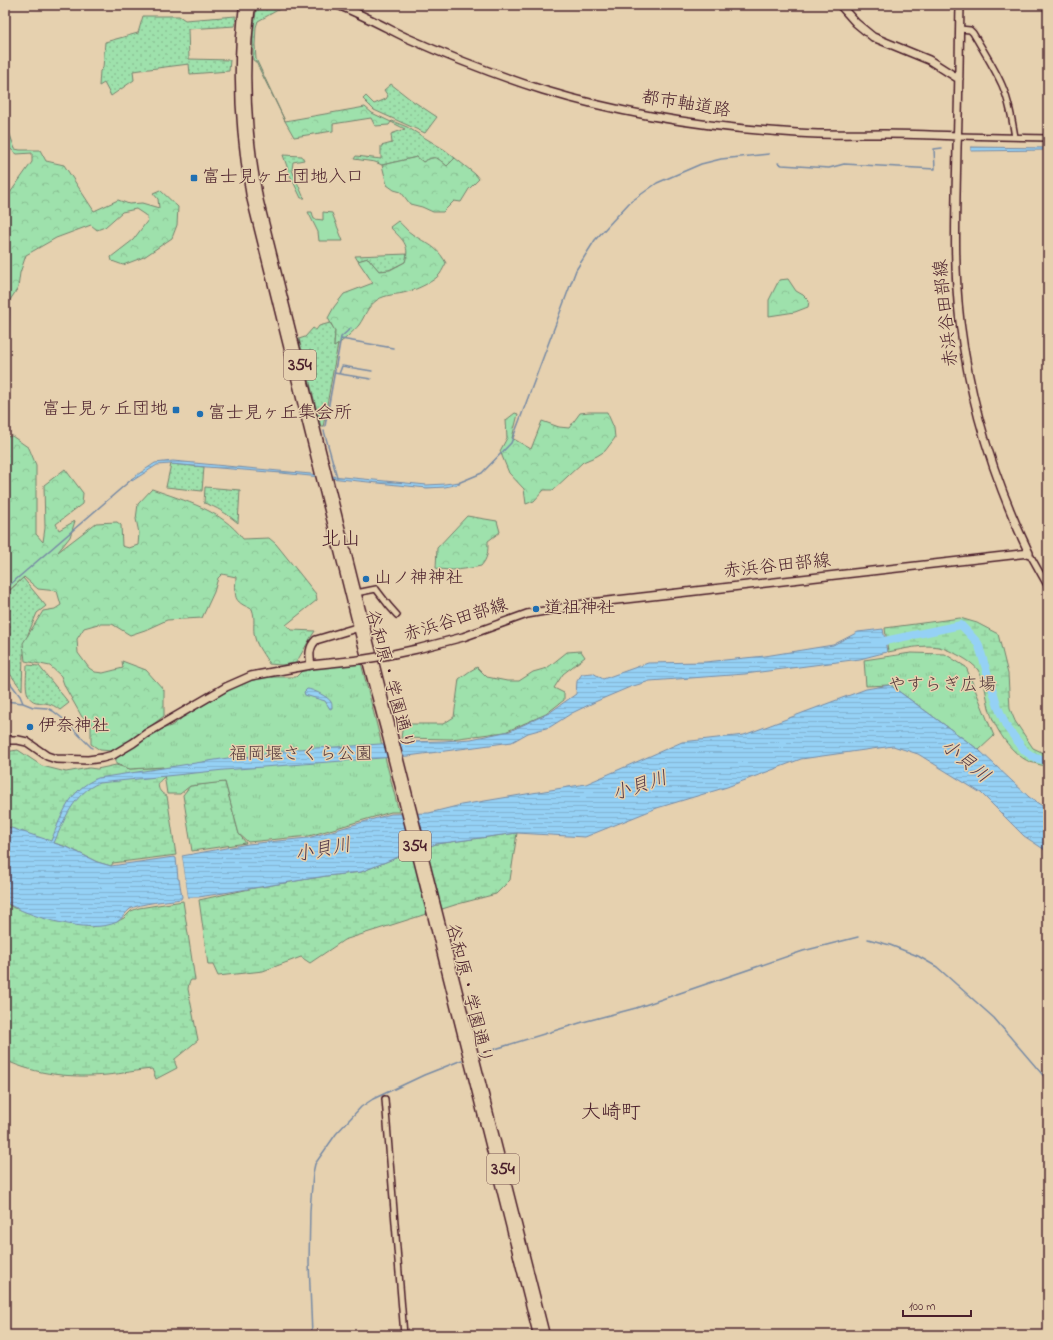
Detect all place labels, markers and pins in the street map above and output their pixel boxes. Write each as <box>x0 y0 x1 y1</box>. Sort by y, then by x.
place label: 富士見ヶ丘団地入口 <box>202 165 364 191</box>
marker: 富士見ヶ丘団地入口 <box>189 173 199 183</box>
place label: 富士見ヶ丘団地 <box>42 397 168 423</box>
place label: 富士見ヶ丘集会所 <box>208 401 352 427</box>
marker: 富士見ヶ丘団地 <box>171 405 181 415</box>
marker: 富士見ヶ丘集会所 <box>195 409 205 419</box>
place label: 山ノ神神社 <box>374 566 464 592</box>
marker: 山ノ神神社 <box>361 574 371 584</box>
place label: 道祖神社 <box>544 596 616 622</box>
marker: 道祖神社 <box>531 604 541 614</box>
place label: 伊奈神社 <box>38 714 110 740</box>
marker: 伊奈神社 <box>25 722 35 732</box>

